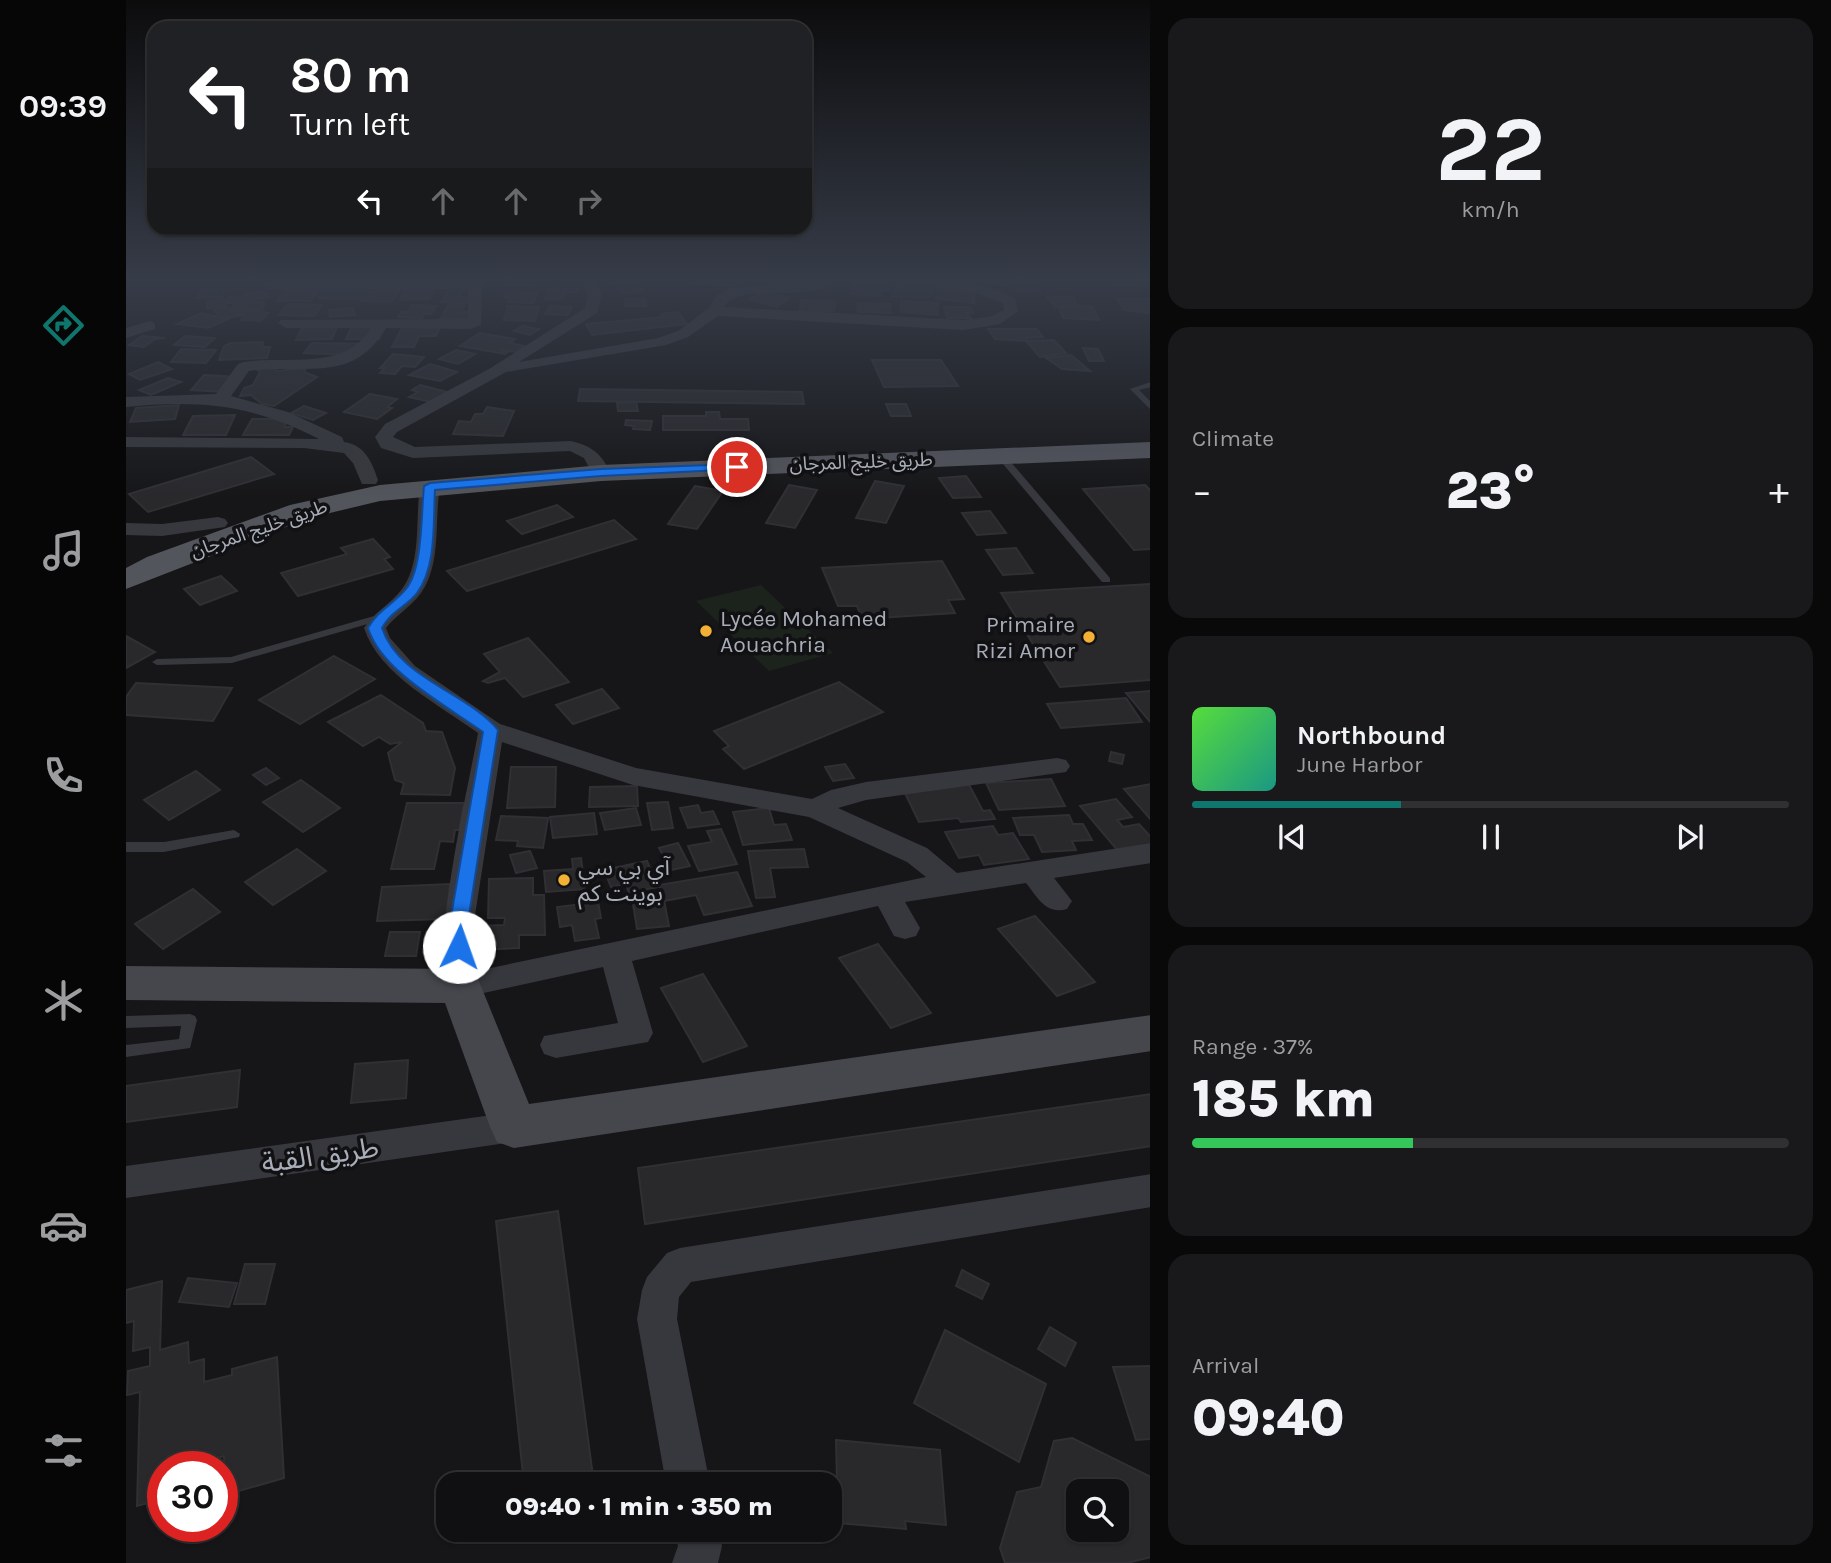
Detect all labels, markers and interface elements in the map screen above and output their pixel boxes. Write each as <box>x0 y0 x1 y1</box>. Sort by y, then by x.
text: 80 m <box>290 47 412 104</box>
icon: left <box>175 49 266 140</box>
text: 09:39 <box>19 88 107 125</box>
text: 22 <box>1435 97 1546 203</box>
text: Turn left <box>290 106 410 143</box>
icon: left <box>351 182 389 220</box>
icon: ahead <box>424 182 462 220</box>
icon: ahead <box>497 182 535 220</box>
icon: right <box>570 182 608 220</box>
text: km/h <box>1461 196 1520 223</box>
icon: directions <box>39 301 88 350</box>
text: Climate <box>1192 425 1274 452</box>
pin <box>707 437 767 497</box>
icon: arrive <box>718 448 756 486</box>
street label: طريق خليج المرجان <box>789 449 933 478</box>
text: 23° <box>1446 460 1535 521</box>
text: − <box>1192 469 1212 514</box>
text: + <box>1769 469 1789 514</box>
street label: طريق خليج المرجان <box>188 495 331 566</box>
icon: music <box>39 526 88 575</box>
place label: Lycée Mohamed Aouachria <box>720 605 887 658</box>
place label: Primaire Rizi Amor <box>975 611 1076 664</box>
marker: Lycée Mohamed Aouachria <box>698 623 714 639</box>
marker: Primaire Rizi Amor <box>1081 629 1097 645</box>
text: Northbound <box>1297 720 1446 751</box>
icon: phone <box>39 751 88 800</box>
text: June Harbor <box>1297 751 1422 778</box>
icon: previous <box>1273 818 1311 856</box>
icon: pause <box>1472 818 1510 856</box>
icon: next <box>1671 818 1709 856</box>
place label: آي بي سي بوينت كم <box>578 854 671 910</box>
marker: آي بي سي بوينت كم <box>556 872 572 888</box>
position arrow <box>422 910 496 984</box>
icon: climate <box>39 976 88 1025</box>
text: Range · 37% <box>1192 1033 1314 1060</box>
text: 185 km <box>1192 1068 1375 1129</box>
street label: طريق القبة <box>259 1130 381 1181</box>
icon: car <box>39 1201 88 1250</box>
text: Arrival <box>1192 1352 1259 1379</box>
text: 09:40 <box>1192 1387 1345 1448</box>
icon: filters <box>39 1426 88 1475</box>
speed limit sign: 30 <box>147 1451 238 1542</box>
map controls <box>1066 1479 1129 1542</box>
button: search <box>1066 1479 1129 1542</box>
text: 09:40 · 1 min · 350 m <box>505 1491 773 1522</box>

